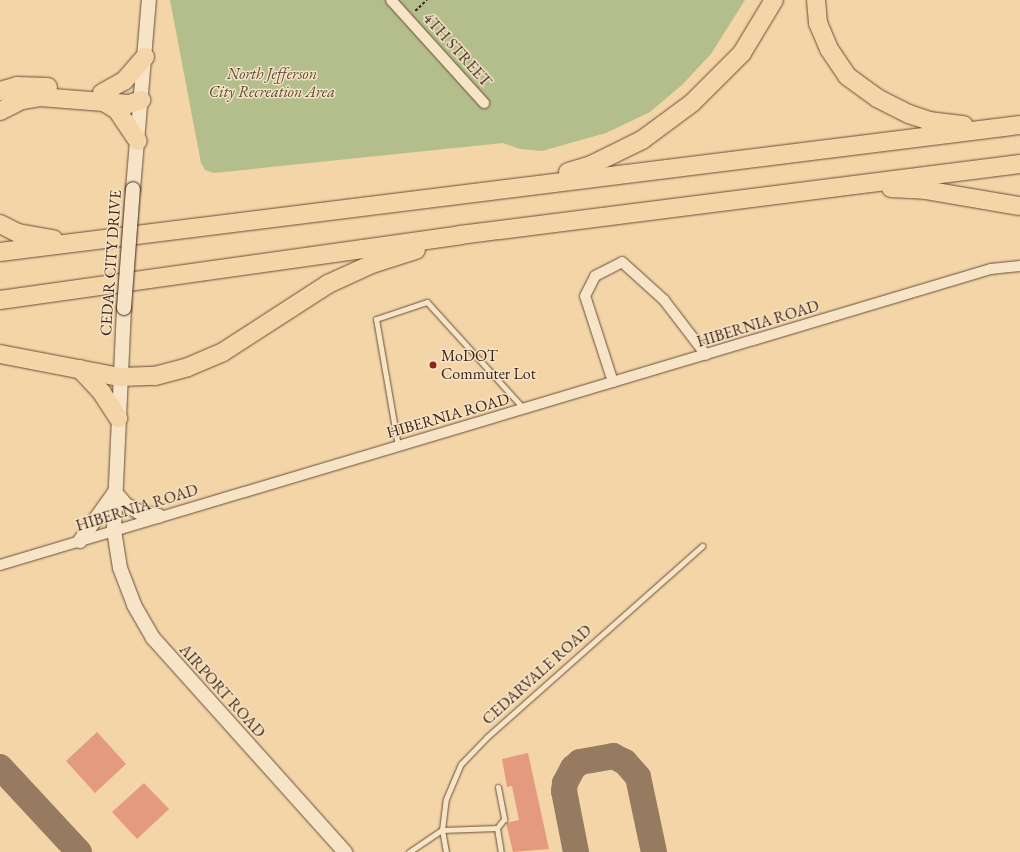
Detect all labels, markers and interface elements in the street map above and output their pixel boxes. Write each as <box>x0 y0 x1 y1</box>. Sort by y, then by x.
street label: 4TH STREET <box>419 9 495 91</box>
park label: North Jefferson City Recreation Area <box>209 64 335 102</box>
street label: CEDAR CITY DRIVE <box>96 189 126 337</box>
street label: HIBERNIA ROAD <box>695 296 821 352</box>
place label: MoDOT Commuter Lot <box>441 346 536 384</box>
marker: MoDOT Commuter Lot <box>428 360 438 370</box>
street label: HIBERNIA ROAD <box>384 389 512 443</box>
street label: HIBERNIA ROAD <box>74 480 200 536</box>
street label: CEDARVALE ROAD <box>478 621 596 729</box>
street label: AIRPORT ROAD <box>175 640 269 742</box>

